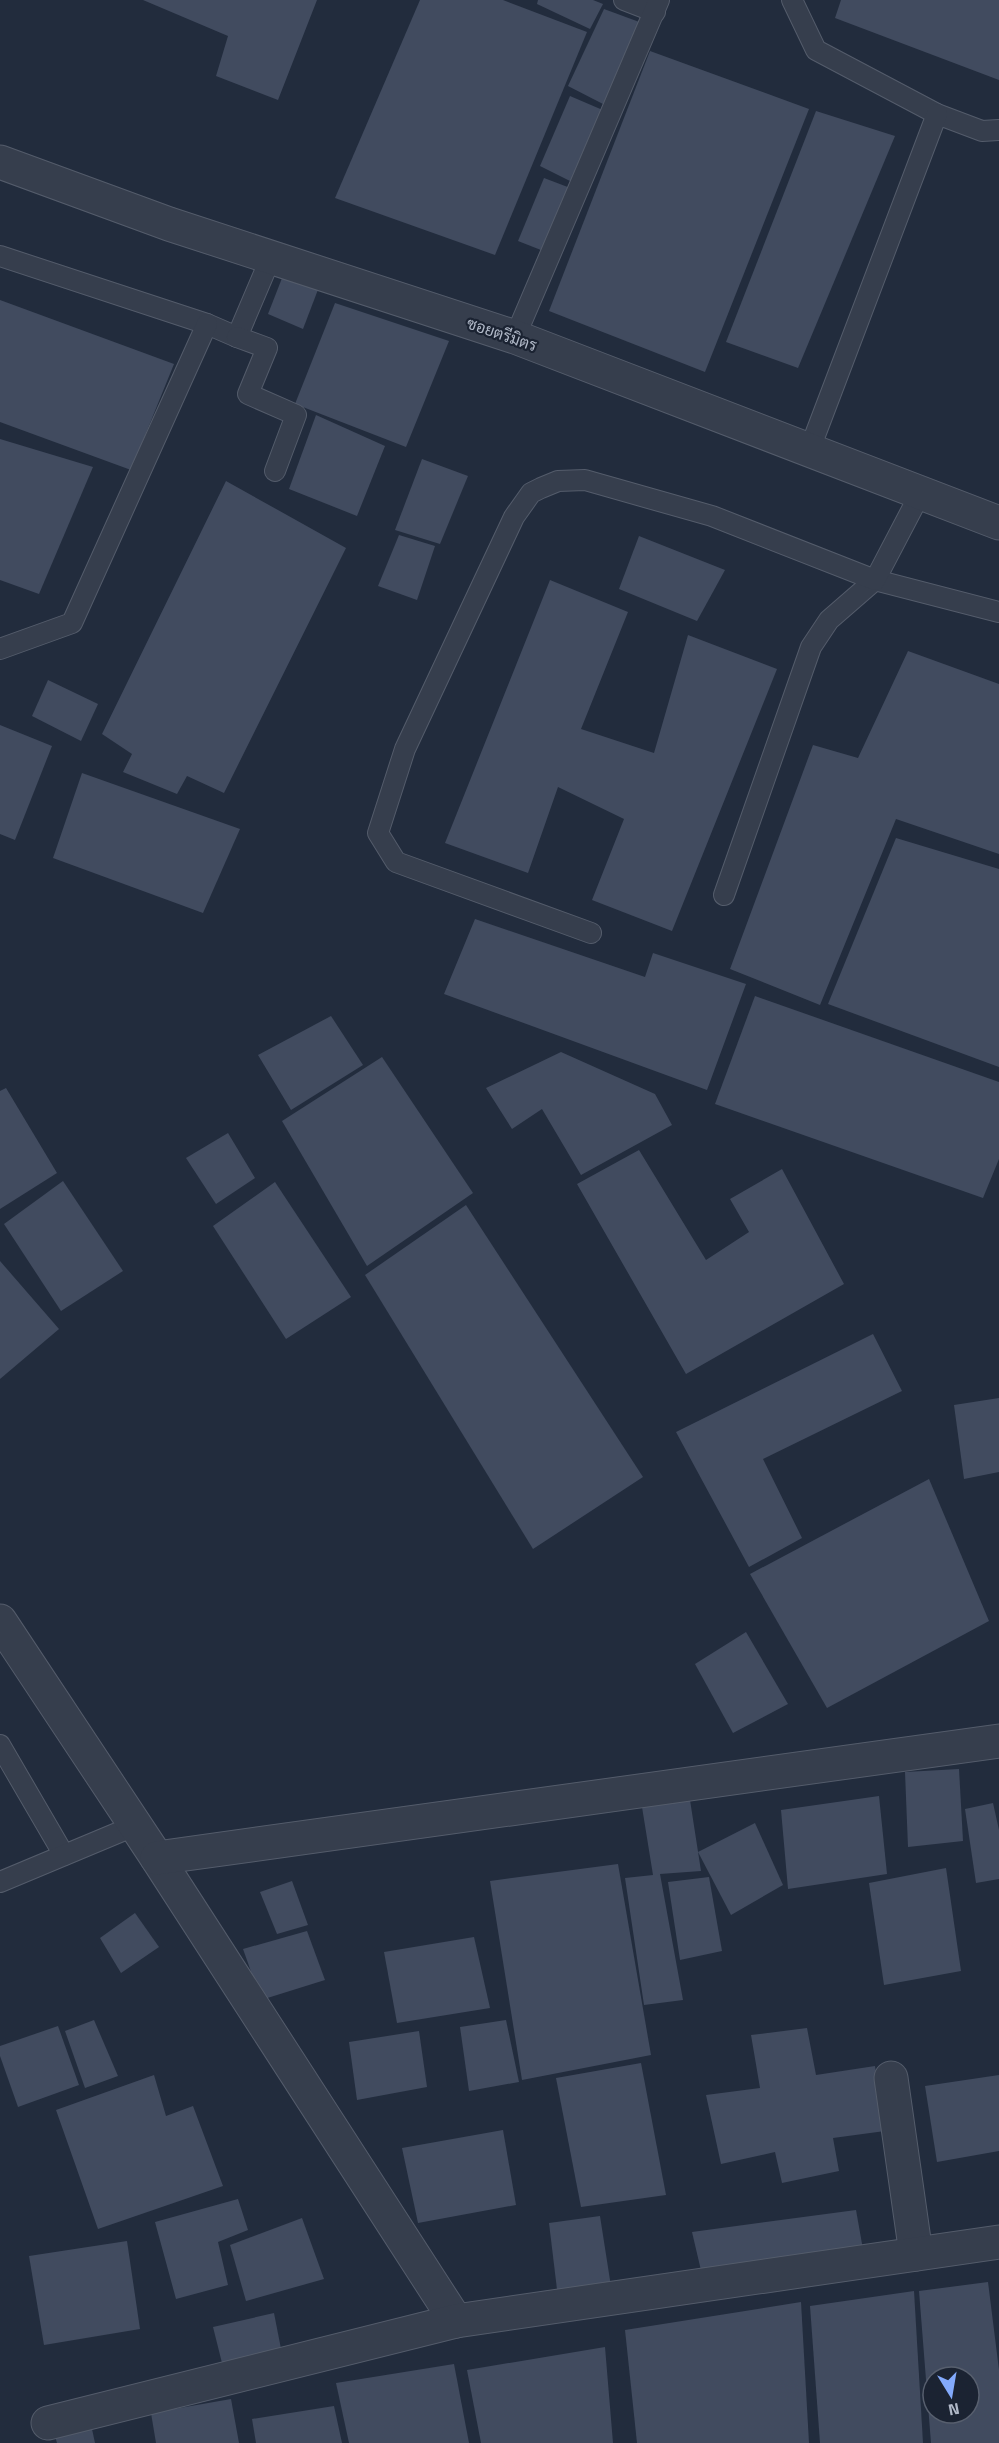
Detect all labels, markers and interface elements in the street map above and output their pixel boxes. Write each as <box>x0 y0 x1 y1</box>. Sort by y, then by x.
street label: ซอยตรีมิตร <box>464 311 541 357</box>
north arrow <box>921 2365 981 2425</box>
text: N <box>946 2397 962 2423</box>

